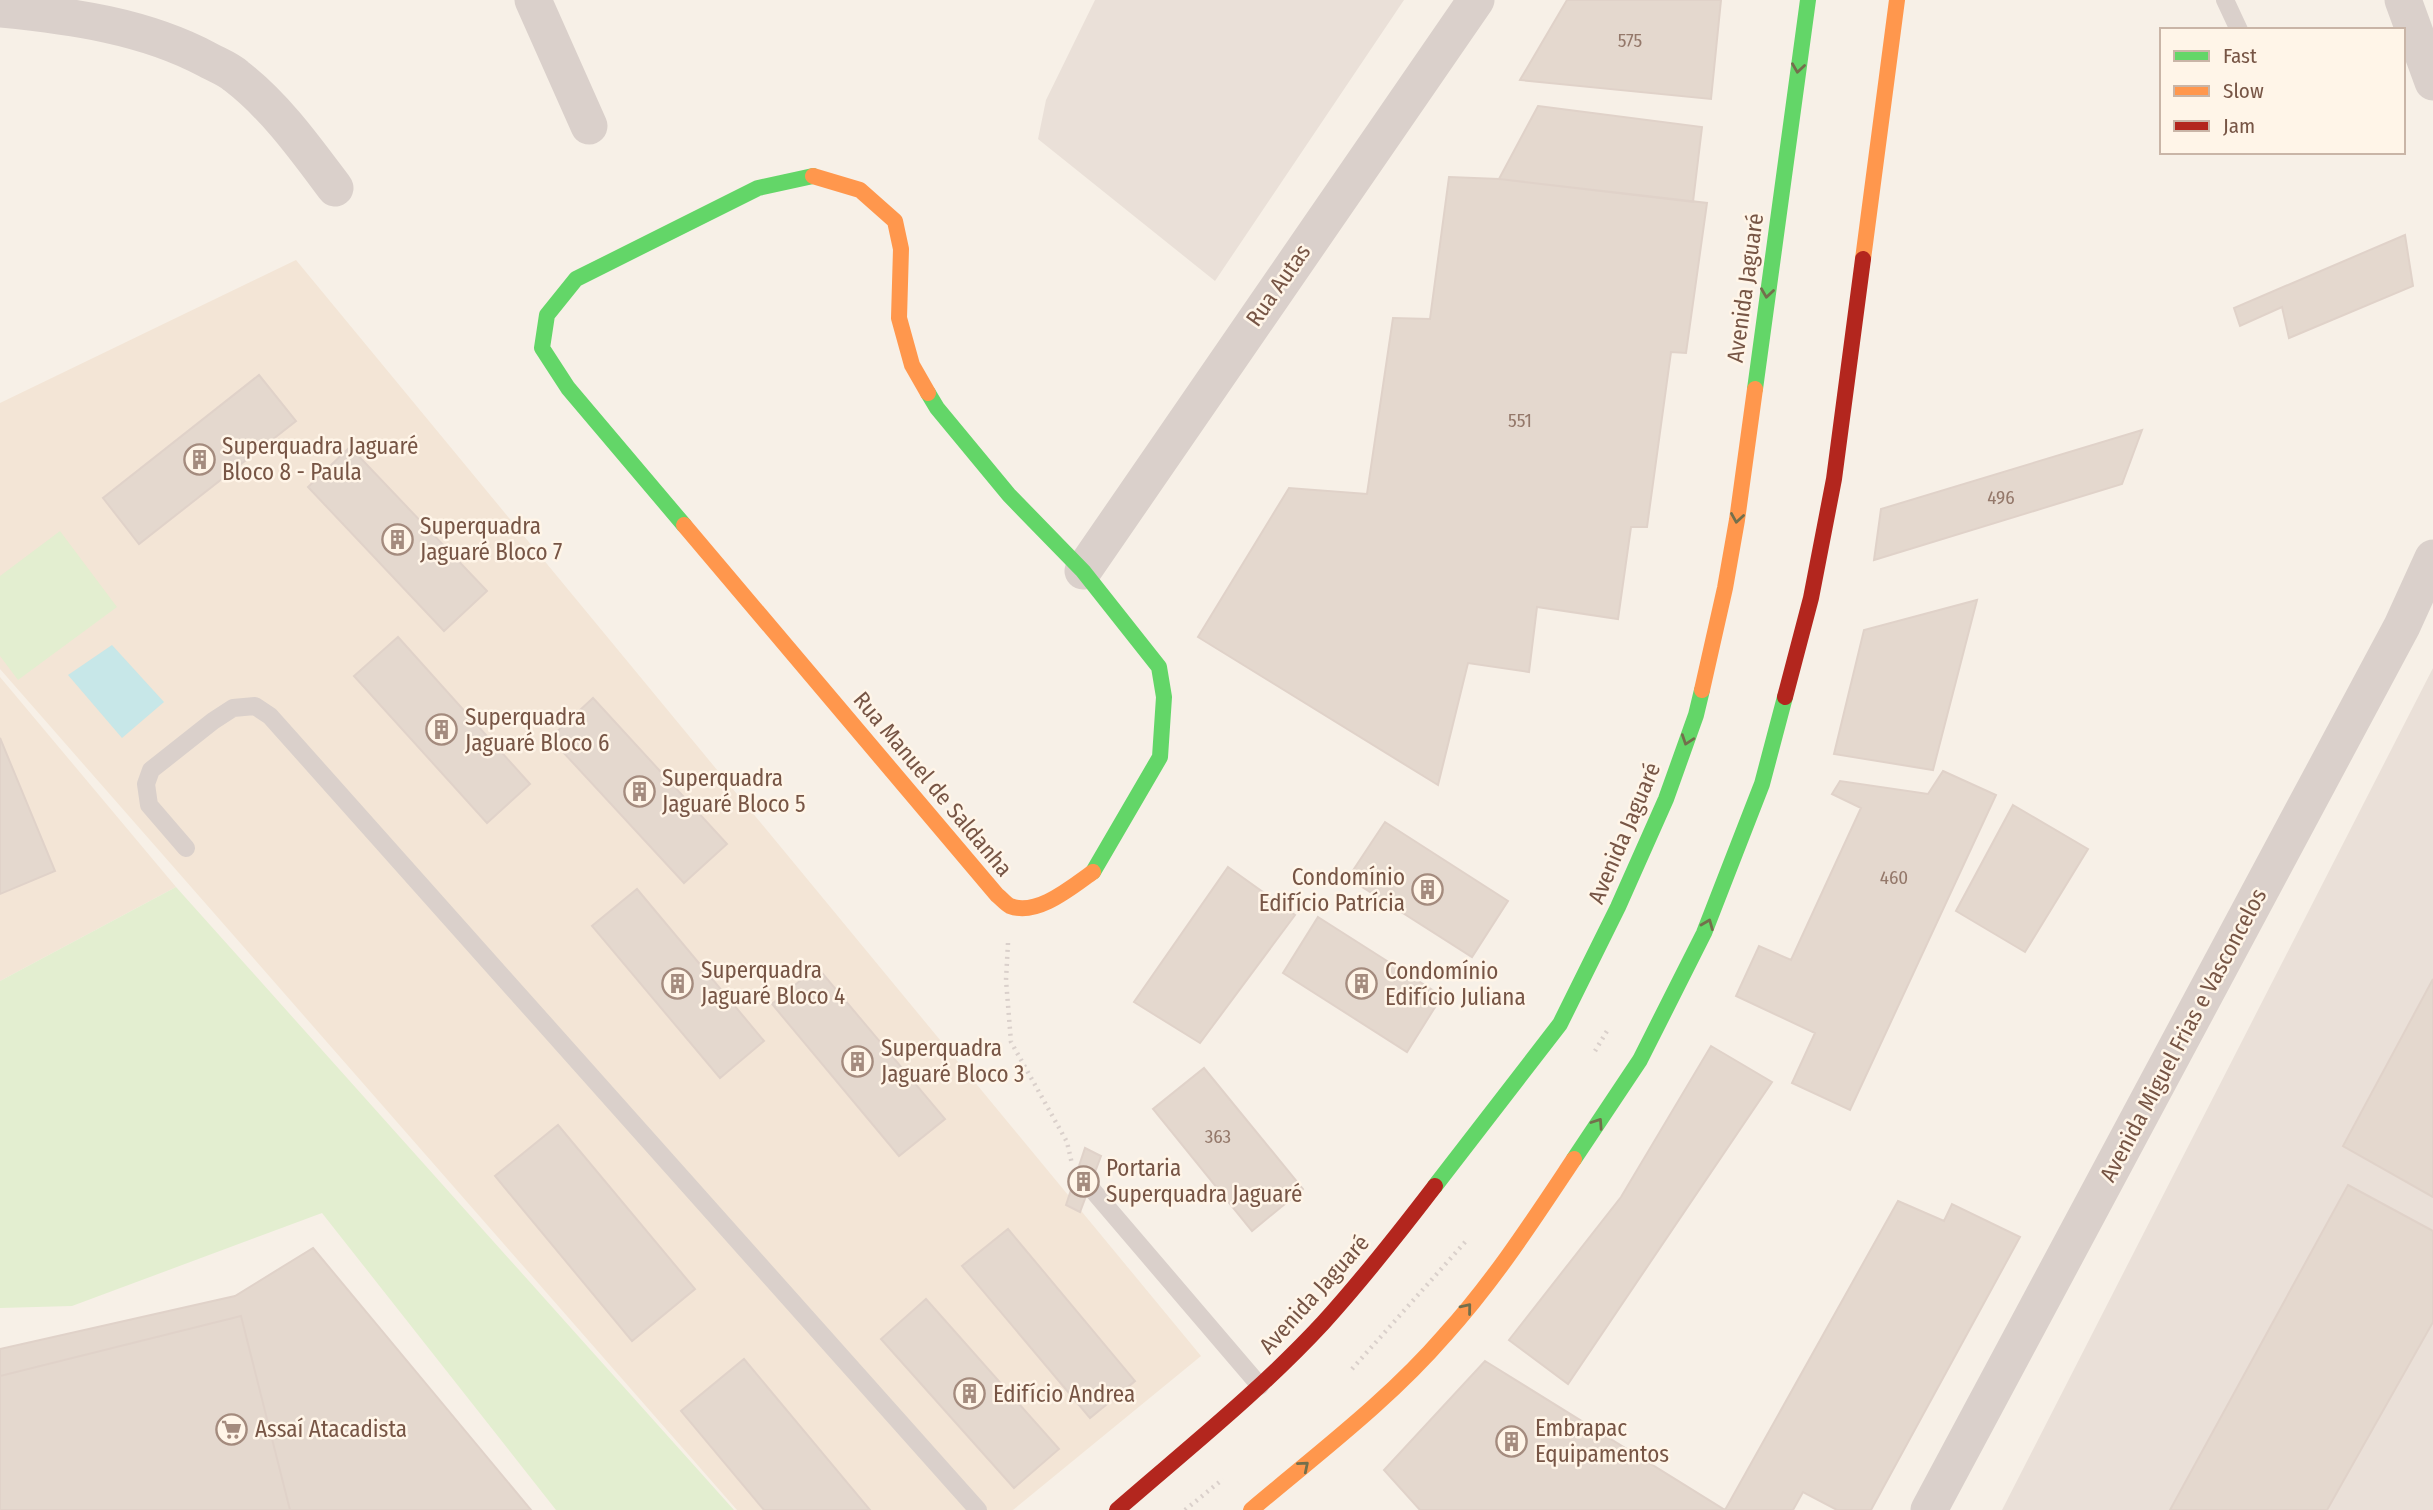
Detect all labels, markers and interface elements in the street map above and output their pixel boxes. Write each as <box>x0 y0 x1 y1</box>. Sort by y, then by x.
legend <box>2160 28 2405 154</box>
house number: 575 <box>1618 29 1642 52</box>
text: Fast <box>2223 43 2257 69</box>
one-way arrow <box>1791 62 1806 73</box>
text: Slow <box>2223 78 2264 104</box>
text: Jam <box>2223 113 2255 139</box>
street label: Avenida Jaguaré <box>1721 212 1769 364</box>
street label: Rua Autas <box>1240 238 1316 331</box>
one-way arrow <box>1760 287 1775 299</box>
house number: 551 <box>1508 409 1532 432</box>
place label: Superquadra Jaguaré Bloco 8 - Paula <box>222 432 418 486</box>
building icon: Superquadra Jaguaré Bloco 8 - Paula <box>182 442 216 476</box>
house number: 496 <box>1987 486 2015 509</box>
place label: Superquadra Jaguaré Bloco 7 <box>420 512 562 566</box>
one-way arrow <box>1729 512 1744 524</box>
building icon: Superquadra Jaguaré Bloco 7 <box>380 522 414 556</box>
street label: Rua Manuel de Saldanha <box>848 686 1018 882</box>
place label: Superquadra Jaguaré Bloco 6 <box>465 703 609 757</box>
building icon: Superquadra Jaguaré Bloco 6 <box>425 713 459 747</box>
one-way arrow <box>1681 733 1695 746</box>
street label: Avenida Jaguaré <box>1582 758 1666 908</box>
place label: Superquadra Jaguaré Bloco 5 <box>662 764 805 818</box>
building icon: Superquadra Jaguaré Bloco 5 <box>622 774 656 808</box>
place label: Condomínio Edifício Patrícia <box>1259 863 1405 917</box>
house number: 460 <box>1880 866 1908 889</box>
building icon: Condomínio Edifício Patrícia <box>1411 873 1445 907</box>
street label: Avenida Miguel Frias e Vasconcelos <box>2094 883 2273 1187</box>
one-way arrow <box>1699 919 1713 931</box>
place label: Superquadra Jaguaré Bloco 4 <box>701 956 845 1010</box>
place label: Condomínio Edifício Juliana <box>1385 957 1526 1011</box>
building icon: Superquadra Jaguaré Bloco 4 <box>661 966 695 1000</box>
building icon: Condomínio Edifício Juliana <box>1345 967 1379 1001</box>
place label: Superquadra Jaguaré Bloco 3 <box>881 1034 1024 1088</box>
building icon: Superquadra Jaguaré Bloco 3 <box>841 1044 875 1078</box>
one-way arrow <box>1590 1118 1603 1131</box>
house number: 363 <box>1205 1125 1231 1148</box>
place label: Portaria Superquadra Jaguaré <box>1106 1154 1302 1208</box>
building icon: Portaria Superquadra Jaguaré <box>1066 1164 1100 1198</box>
street label: Avenida Jaguaré <box>1253 1229 1375 1359</box>
one-way arrow <box>1459 1304 1471 1317</box>
building icon: Edifício Andrea <box>953 1377 987 1411</box>
place label: Edifício Andrea <box>993 1380 1135 1408</box>
supermarket icon: Assaí Atacadista <box>215 1412 249 1446</box>
place label: Embrapac Equipamentos <box>1535 1414 1669 1468</box>
place label: Assaí Atacadista <box>255 1415 407 1443</box>
building icon: Embrapac Equipamentos <box>1495 1424 1529 1458</box>
one-way arrow <box>1295 1462 1308 1474</box>

